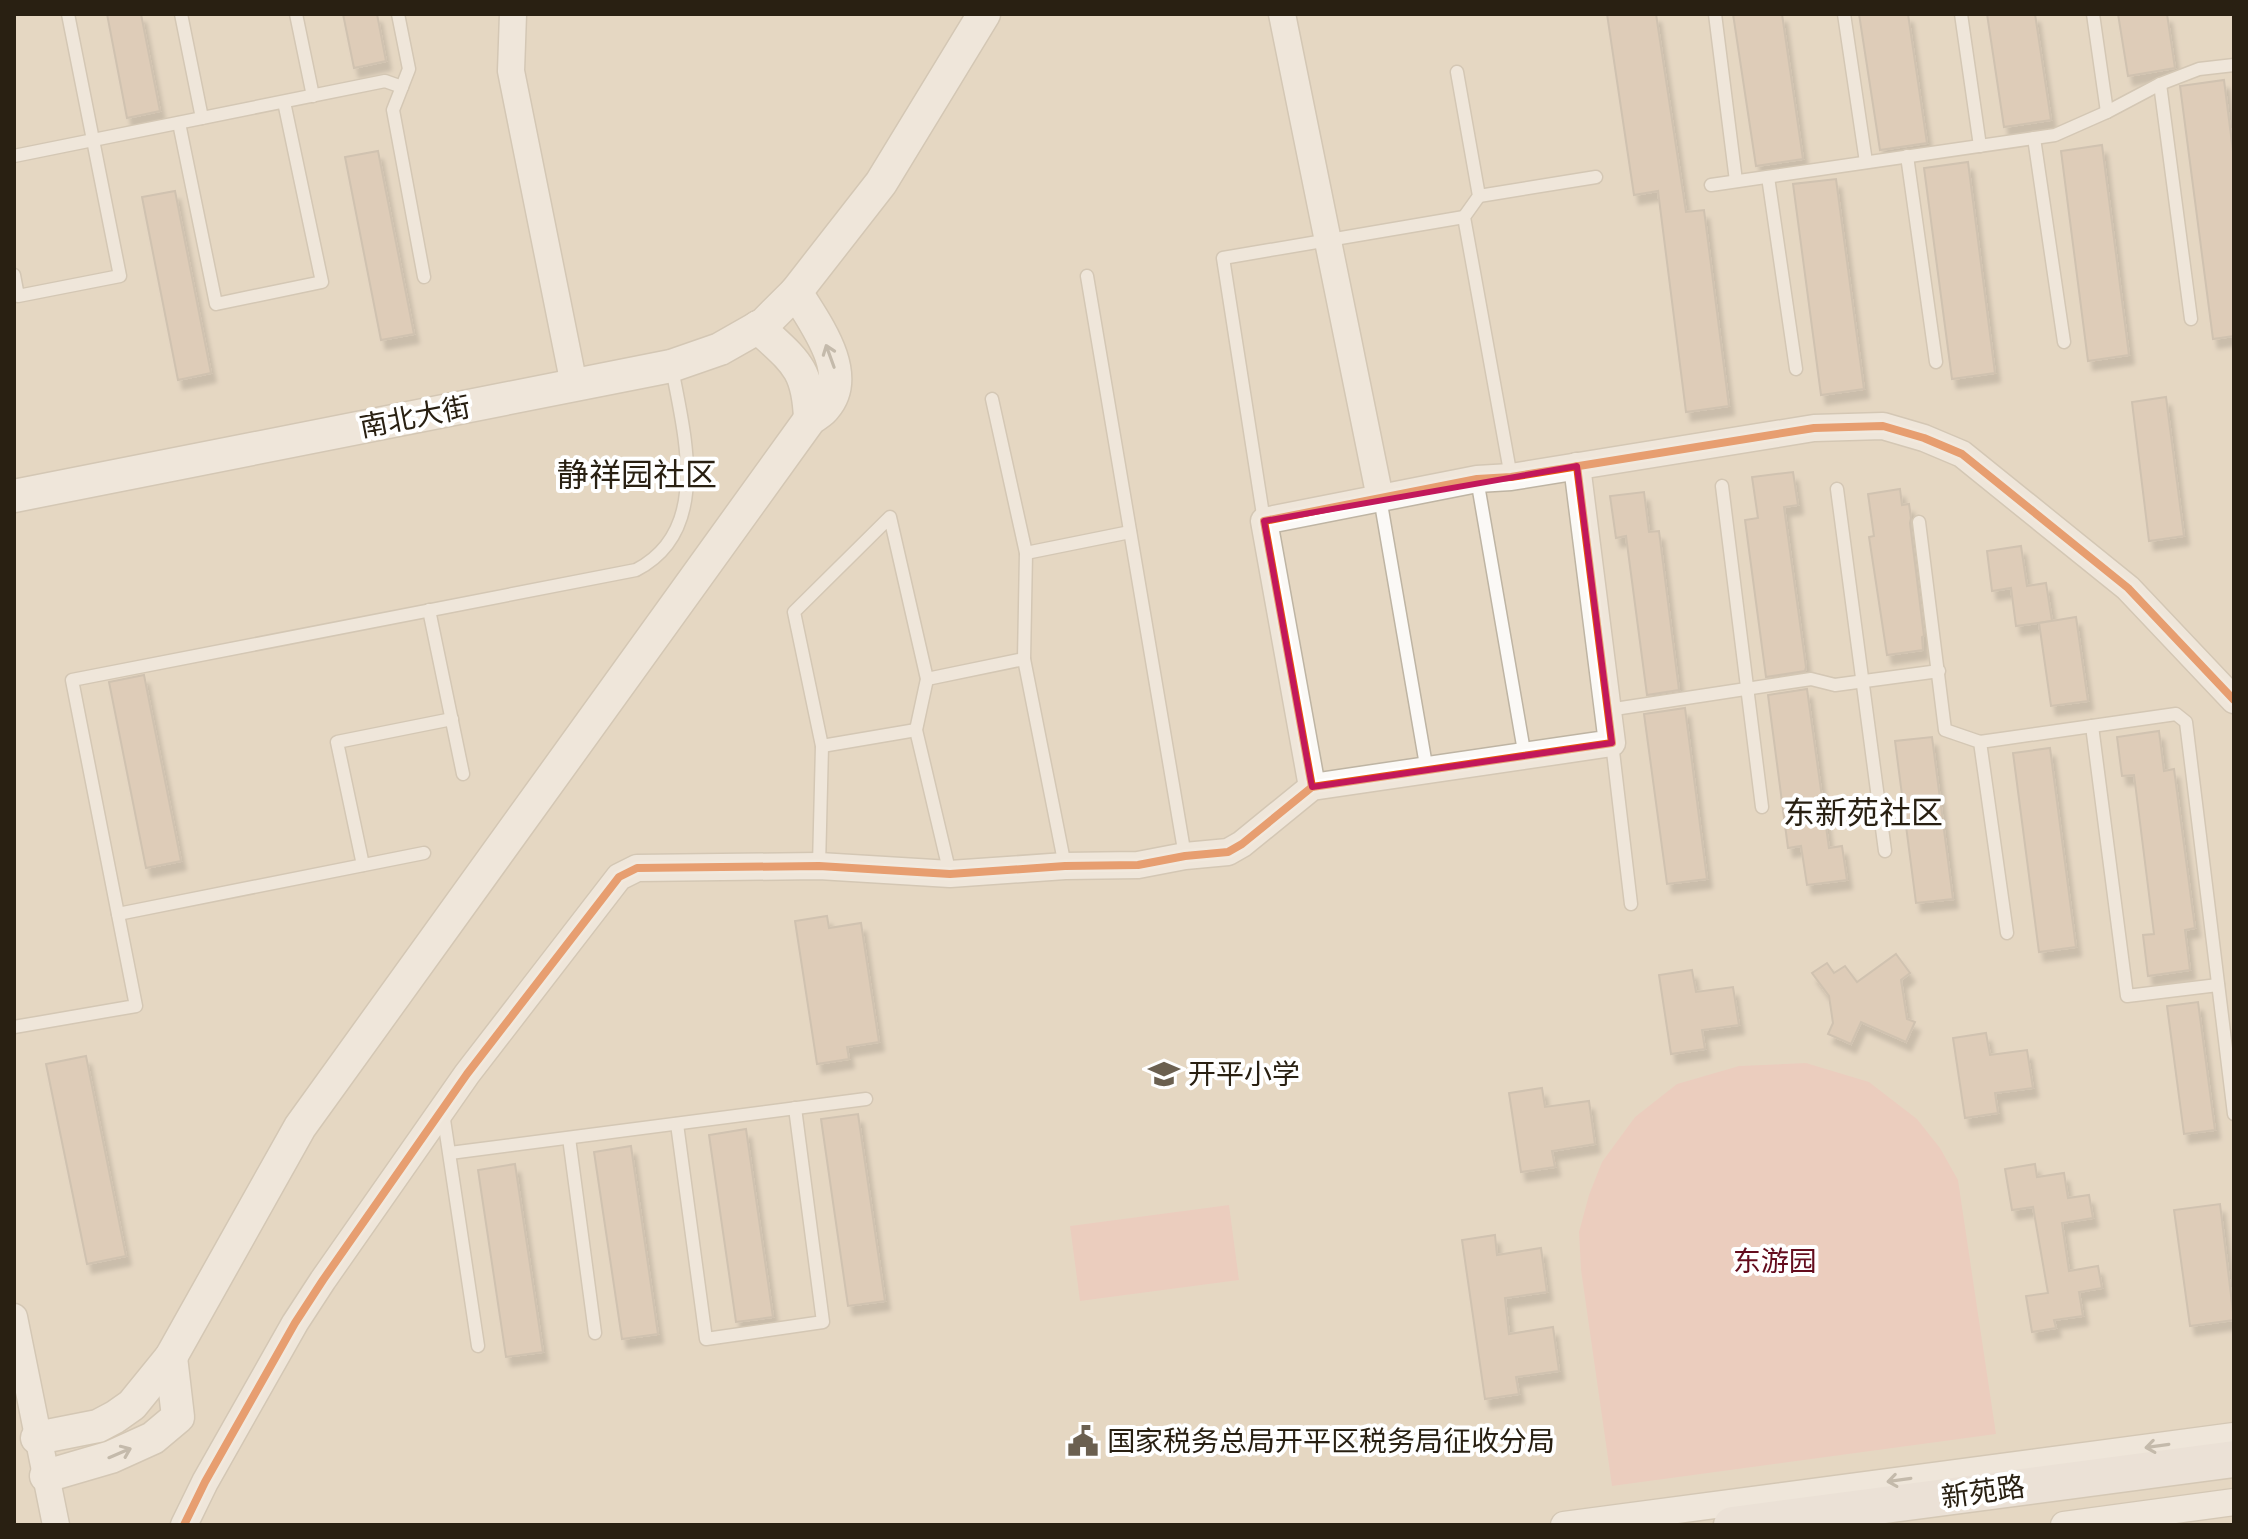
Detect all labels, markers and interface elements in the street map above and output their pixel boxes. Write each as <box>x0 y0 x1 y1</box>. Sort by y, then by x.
one-way arrow <box>822 344 837 369</box>
street label: 南北大街 <box>356 388 474 446</box>
district label: 静祥园社区 <box>557 454 717 496</box>
district label: 东新苑社区 <box>1783 792 1943 834</box>
place label: 开平小学 <box>1188 1056 1300 1093</box>
school or university icon: 开平小学 <box>1147 1057 1181 1091</box>
park label: 东游园 <box>1733 1243 1817 1280</box>
place label: 国家税务总局开平区税务局征收分局 <box>1107 1423 1555 1460</box>
public building icon: 国家税务总局开平区税务局征收分局 <box>1066 1424 1100 1458</box>
one-way arrow <box>2145 1439 2170 1454</box>
one-way arrow <box>108 1445 132 1460</box>
street label: 新苑路 <box>1939 1468 2027 1516</box>
one-way arrow <box>1887 1473 1912 1488</box>

